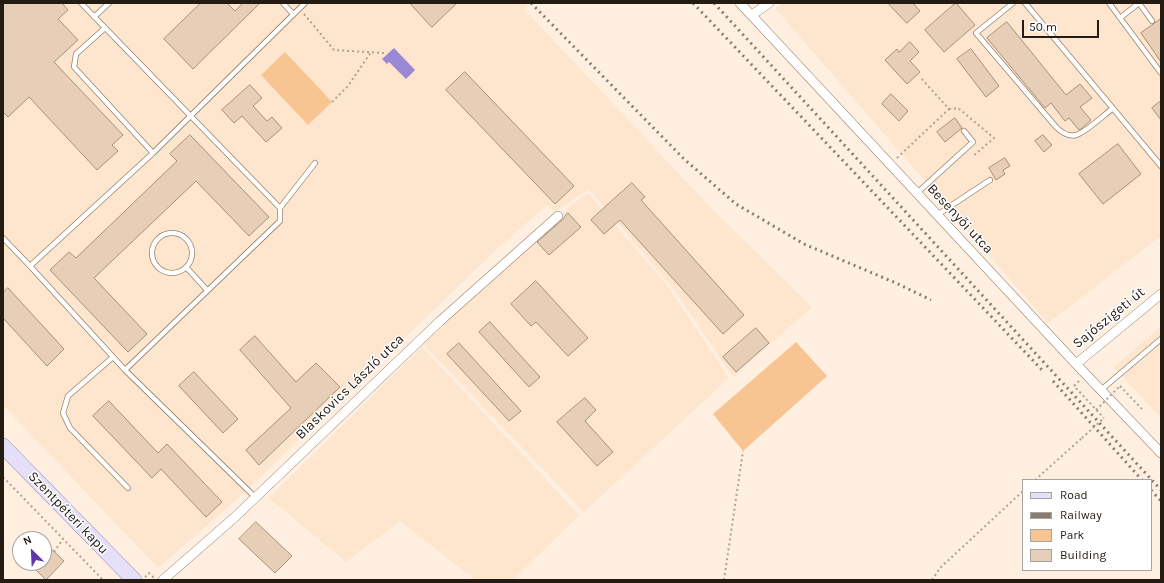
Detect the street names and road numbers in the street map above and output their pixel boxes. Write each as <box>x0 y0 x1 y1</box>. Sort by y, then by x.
street label: Besenyői utca <box>923 181 997 257</box>
street label: Sajószigeti út <box>1070 284 1148 352</box>
street label: Blaskovics László utca <box>292 331 408 443</box>
street label: Szentpéteri kapu <box>24 468 112 558</box>

